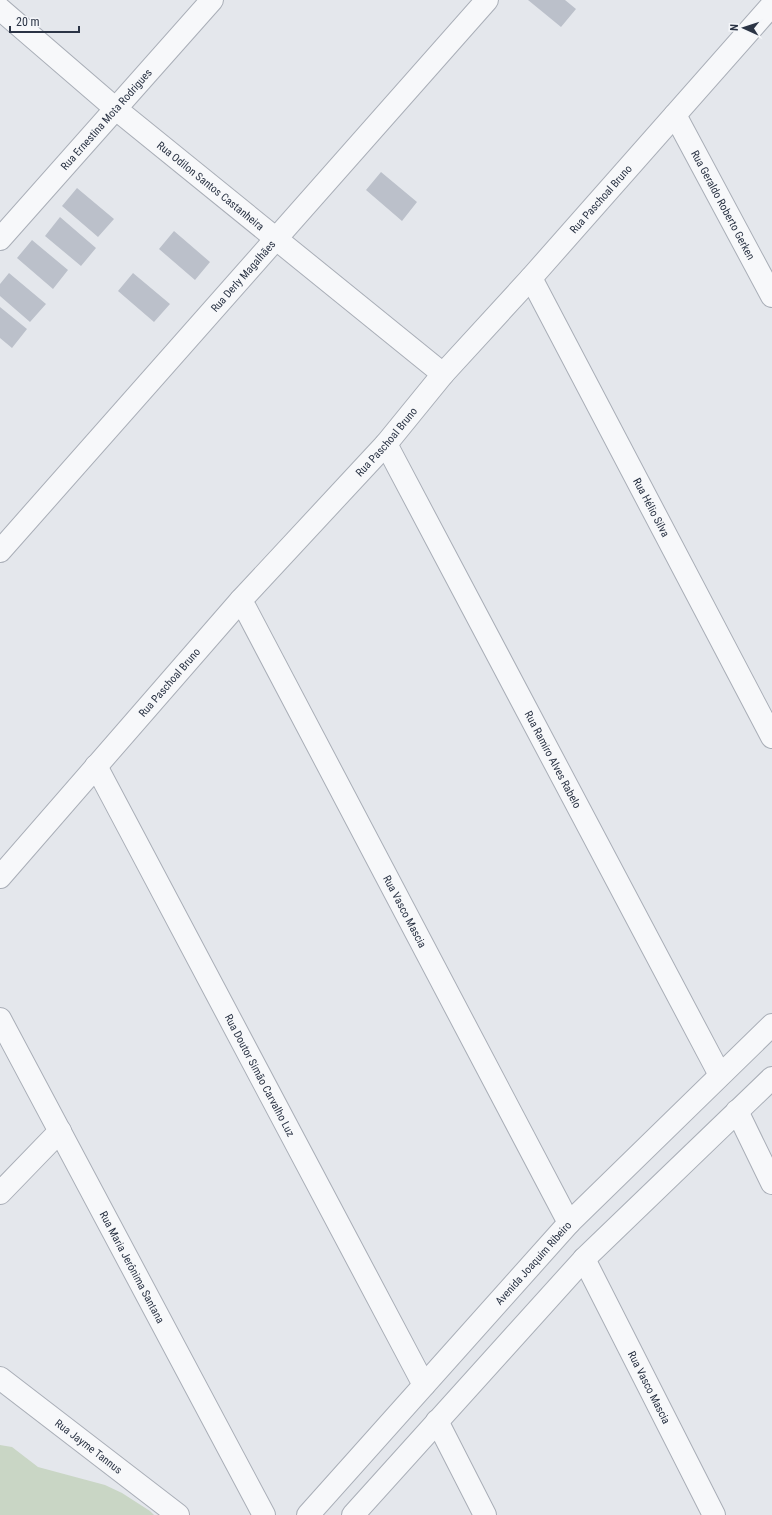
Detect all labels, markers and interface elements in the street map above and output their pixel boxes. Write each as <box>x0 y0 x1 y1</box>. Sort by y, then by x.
scale bar <box>10 8 79 34</box>
north arrow <box>724 8 764 48</box>
text: 20 m <box>16 15 40 29</box>
text: N <box>728 24 741 31</box>
street label: Rua Ernestina Mota Rodrigues <box>58 66 154 173</box>
street label: Rua Odilon Santos Castanheira <box>155 138 267 233</box>
street label: Rua Geraldo Roberto Gerken <box>689 148 758 262</box>
street label: Rua Paschoal Bruno <box>567 162 635 236</box>
street label: Rua Derly Magalhães <box>208 238 278 314</box>
street label: Rua Paschoal Bruno <box>353 404 420 479</box>
street label: Rua Hélio Silva <box>631 476 672 539</box>
street label: Rua Paschoal Bruno <box>136 645 203 720</box>
street label: Rua Ramiro Alves Rabelo <box>522 709 584 811</box>
street label: Rua Vasco Mascia <box>381 873 429 950</box>
street label: Rua Doutor Simão Carvalho Luz <box>222 1012 298 1139</box>
street label: Rua Maria Jerônima Santana <box>97 1209 167 1325</box>
street label: Avenida Joaquim Ribeiro <box>493 1218 574 1307</box>
street label: Rua Vasco Mascia <box>625 1349 673 1426</box>
street label: Rua Jayme Tannus <box>53 1416 125 1476</box>

